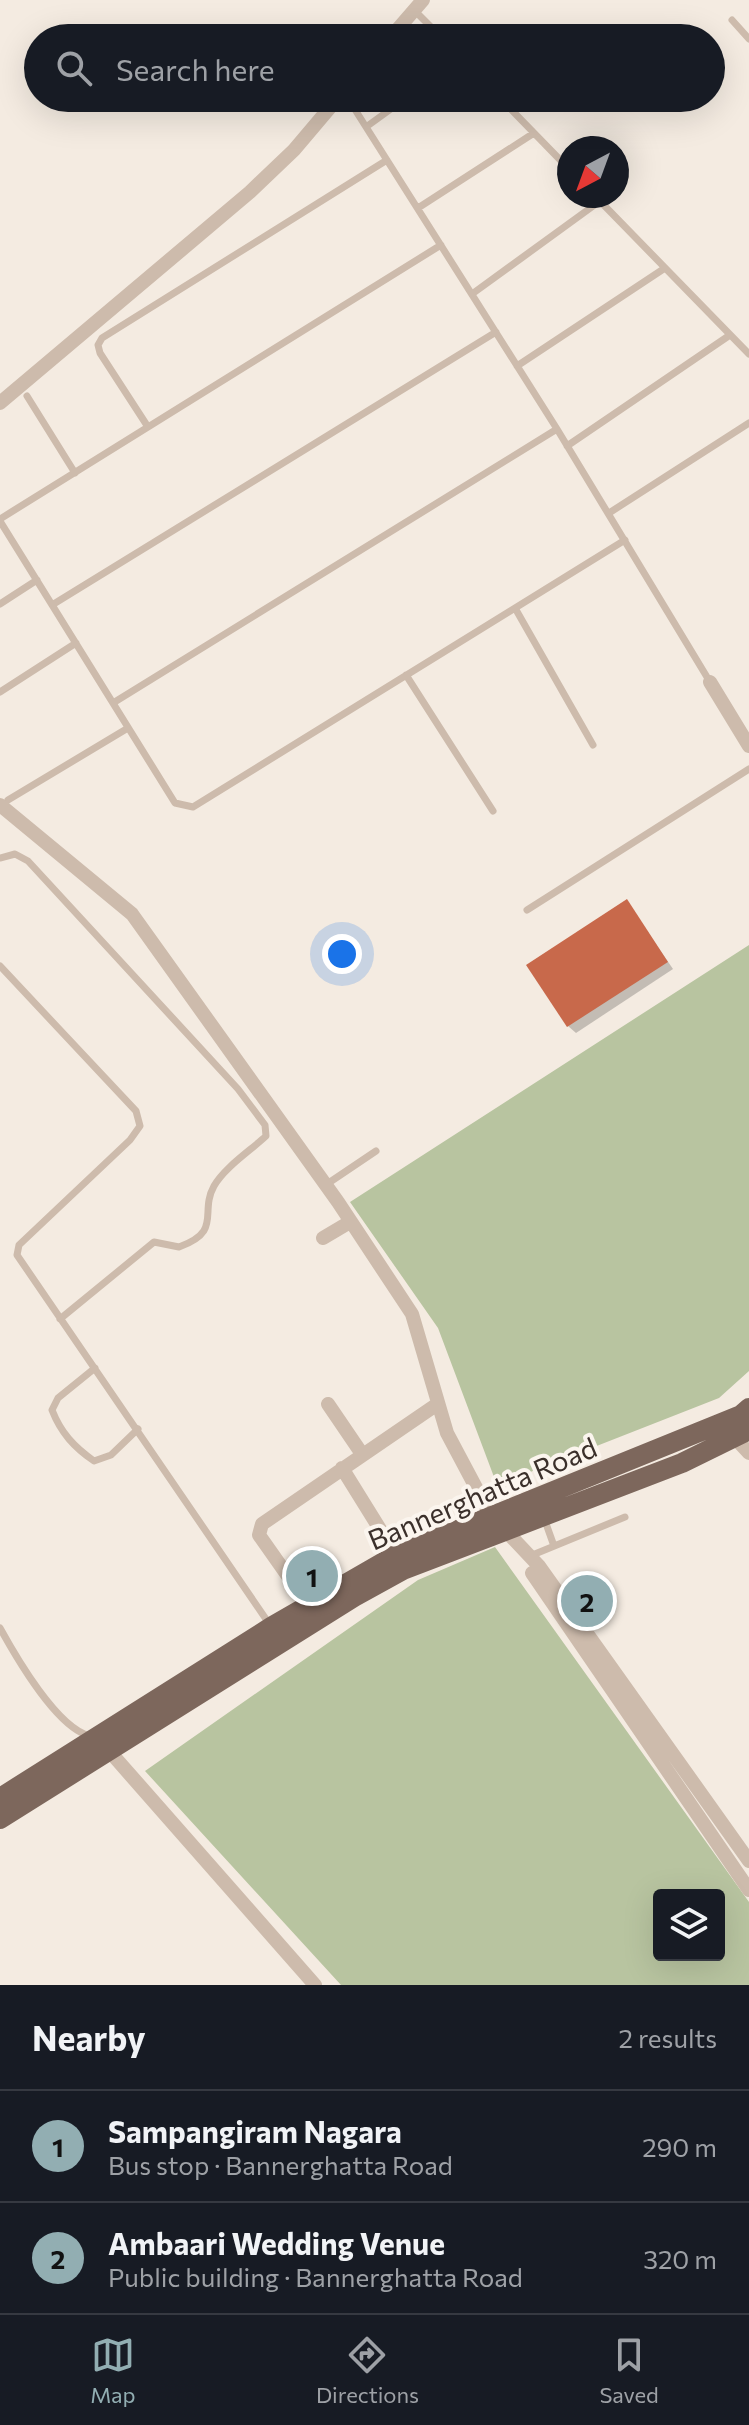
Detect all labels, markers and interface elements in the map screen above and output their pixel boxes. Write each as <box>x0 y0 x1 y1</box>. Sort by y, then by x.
search box <box>24 24 725 112</box>
icon: search <box>52 46 96 90</box>
text: Search here <box>116 50 275 87</box>
north arrow <box>557 136 629 208</box>
your location <box>322 934 362 974</box>
street label: Bannerghatta Road <box>363 1429 601 1557</box>
pin: 1 <box>286 1546 338 1606</box>
pin: 2 <box>561 1571 613 1631</box>
map controls <box>653 1889 725 1961</box>
button: layers <box>653 1889 725 1961</box>
text: Nearby <box>32 2016 146 2058</box>
text: 2 results <box>619 2022 717 2053</box>
text: Sampangiram Nagara <box>108 2112 402 2149</box>
text: 1 <box>52 2131 64 2162</box>
text: 290 m <box>642 2131 717 2162</box>
text: Bus stop · Bannerghatta Road <box>108 2149 453 2180</box>
text: Ambaari Wedding Venue <box>108 2224 445 2261</box>
text: 2 <box>51 2243 65 2274</box>
text: 320 m <box>643 2243 717 2274</box>
text: Public building · Bannerghatta Road <box>108 2261 523 2292</box>
tab: Map <box>90 2333 136 2408</box>
tab: Directions <box>316 2333 419 2408</box>
tab: Saved <box>599 2333 659 2408</box>

